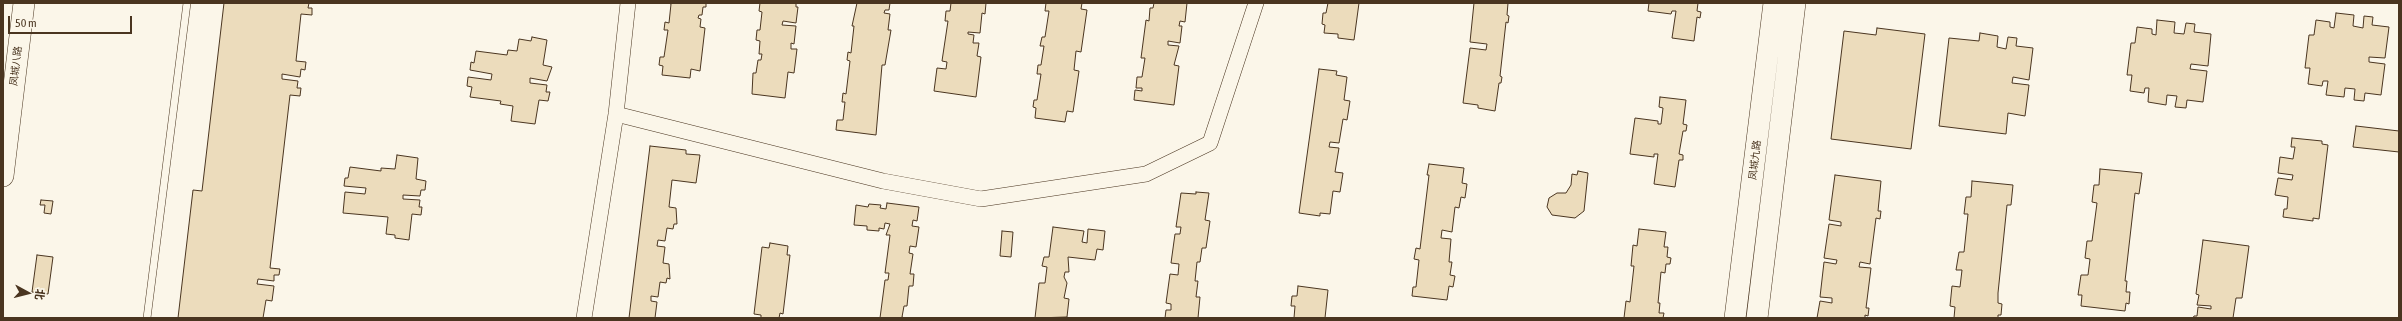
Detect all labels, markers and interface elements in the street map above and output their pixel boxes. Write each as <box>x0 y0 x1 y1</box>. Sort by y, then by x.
scale bar <box>10 8 134 34</box>
text: 50 m <box>15 16 37 30</box>
street label: 凤城八路 <box>8 45 24 87</box>
street label: 凤城九路 <box>1747 139 1763 181</box>
north arrow <box>8 273 48 313</box>
text: 北 <box>33 288 47 301</box>

